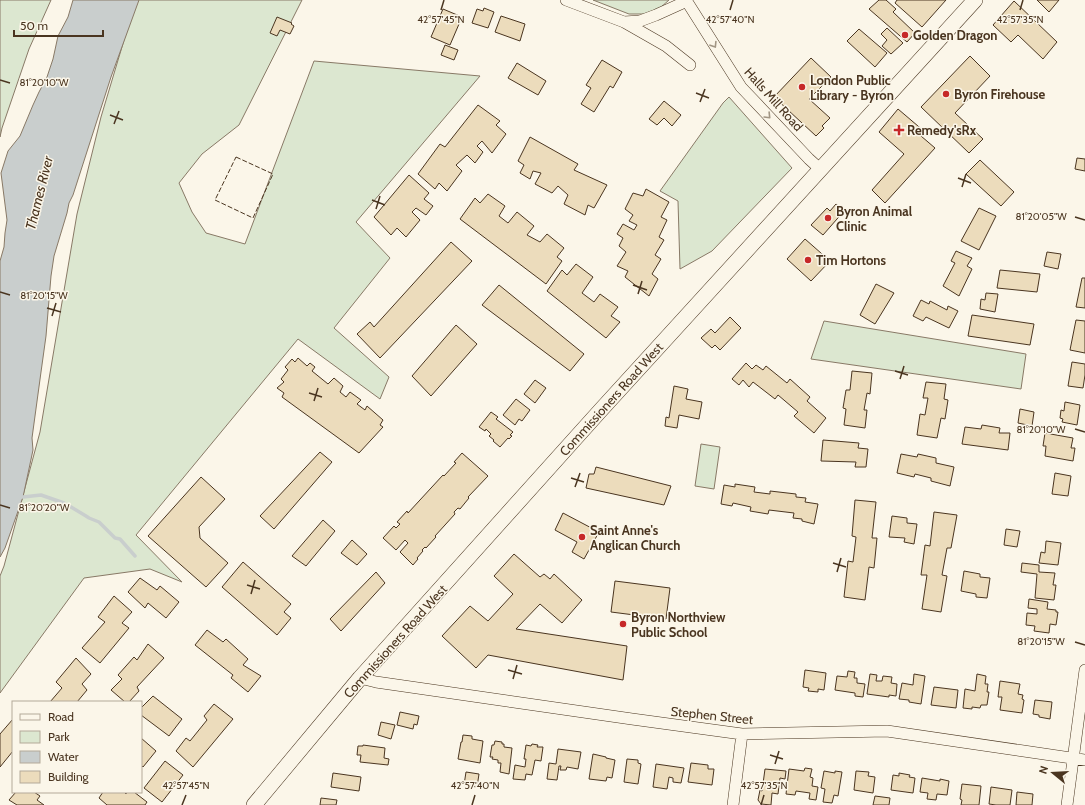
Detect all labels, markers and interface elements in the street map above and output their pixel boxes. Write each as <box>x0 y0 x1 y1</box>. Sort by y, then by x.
scale bar <box>14 12 103 38</box>
text: 42°57'45"N <box>417 13 465 26</box>
text: 42°57'40"N <box>706 13 754 26</box>
text: 42°57'35"N <box>996 13 1044 26</box>
text: 50 m <box>20 18 48 33</box>
place label: Golden Dragon <box>913 27 998 43</box>
marker: Golden Dragon <box>900 30 910 40</box>
one-way arrow <box>709 41 717 48</box>
street label: Halls Mill Road <box>741 64 807 134</box>
place label: London Public Library - Byron <box>810 72 894 103</box>
text: 81°20'10"W <box>19 76 69 89</box>
marker: London Public Library - Byron <box>797 82 807 92</box>
place label: Byron Firehouse <box>954 86 1046 102</box>
marker: Byron Firehouse <box>941 89 951 99</box>
one-way arrow <box>763 111 771 119</box>
place label: Remedy'sRx <box>907 122 977 138</box>
marker: Remedy'sRx <box>894 125 904 135</box>
water label: Thames River <box>21 154 57 232</box>
place label: Byron Animal Clinic <box>836 203 913 234</box>
text: 81°20'05"W <box>1015 210 1067 223</box>
marker: Byron Animal Clinic <box>823 213 833 223</box>
place label: Tim Hortons <box>816 252 887 268</box>
marker: Tim Hortons <box>803 255 813 265</box>
text: 81°20'15"W <box>20 289 68 302</box>
street label: Commissioners Road West <box>556 339 666 459</box>
text: 81°20'10"W <box>1016 423 1066 436</box>
text: 81°20'20"W <box>18 501 70 514</box>
place label: Saint Anne's Anglican Church <box>590 522 680 553</box>
marker: Saint Anne's Anglican Church <box>577 532 587 542</box>
street label: Commissioners Road West <box>340 581 450 701</box>
place label: Byron Northview Public School <box>631 609 726 640</box>
marker: Byron Northview Public School <box>618 619 628 629</box>
text: 81°20'15"W <box>1017 635 1065 648</box>
legend <box>12 701 142 793</box>
street label: Stephen Street <box>670 703 755 727</box>
text: Road <box>48 709 74 724</box>
text: Park <box>48 729 70 744</box>
text: Water <box>48 749 79 764</box>
north arrow <box>1033 753 1073 793</box>
text: N <box>1036 764 1051 776</box>
text: Building <box>48 769 90 784</box>
text: 42°57'45"N <box>162 779 210 792</box>
text: 42°57'40"N <box>451 779 499 792</box>
text: 42°57'35"N <box>740 779 788 792</box>

